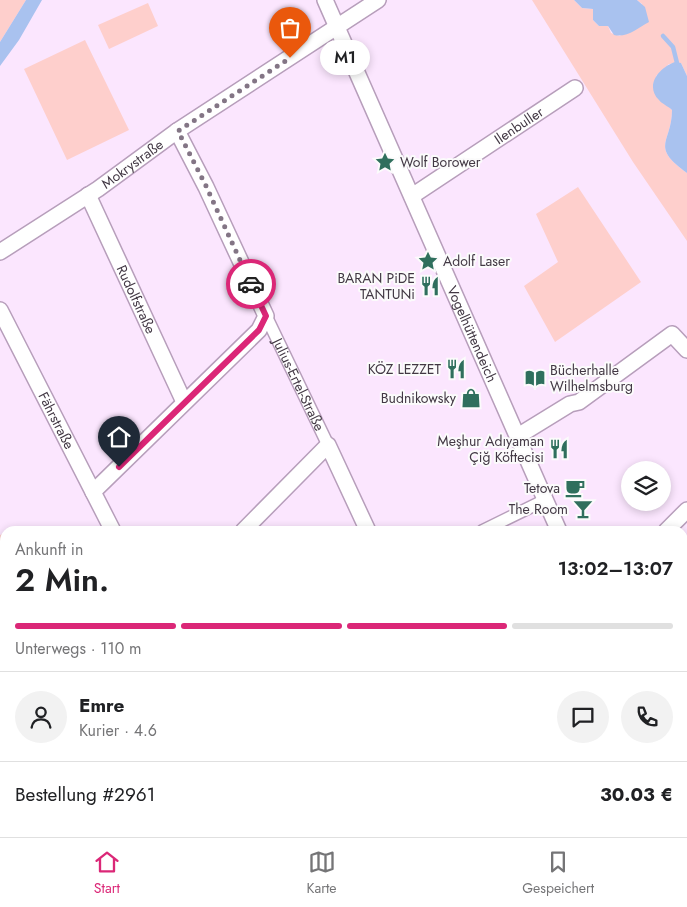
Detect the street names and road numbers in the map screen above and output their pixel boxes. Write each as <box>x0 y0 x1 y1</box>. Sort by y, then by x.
street label: Ilenbuller <box>490 102 547 149</box>
street label: Mokrystraße <box>97 134 167 193</box>
street label: Rudolfstraße <box>112 262 161 337</box>
street label: Vogelhüttendeich <box>442 283 502 385</box>
street label: Julius-Ertel-Straße <box>267 333 330 434</box>
street label: Fährstraße <box>34 388 79 452</box>

